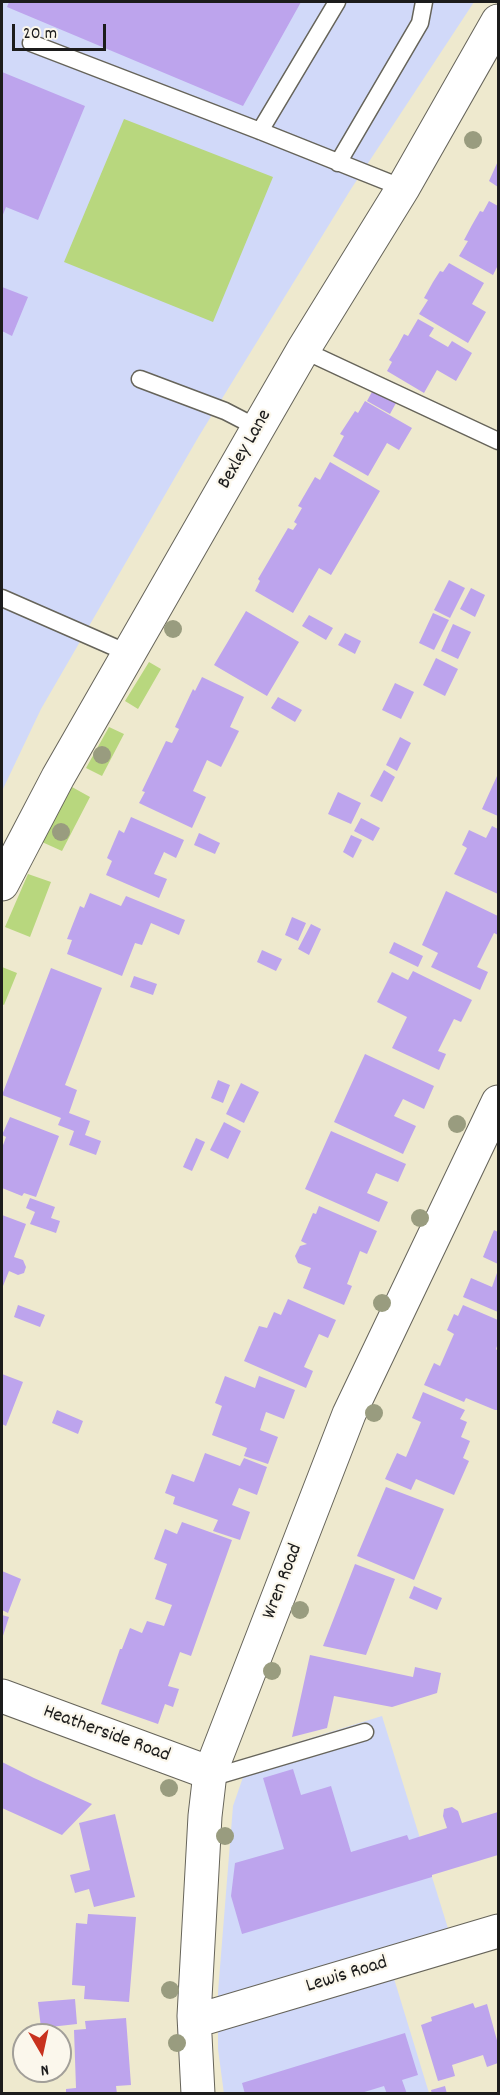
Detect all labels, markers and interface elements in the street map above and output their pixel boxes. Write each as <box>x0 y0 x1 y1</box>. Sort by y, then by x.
scale bar <box>15 12 110 50</box>
text: 20 m <box>23 22 57 47</box>
street label: Bexley Lane <box>214 406 278 494</box>
street label: Wren Road <box>259 1541 309 1623</box>
street label: Heatherside Road <box>39 1701 173 1769</box>
street label: Lewis Road <box>303 1952 391 2000</box>
north arrow <box>12 2023 72 2083</box>
text: N <box>39 2057 50 2081</box>

